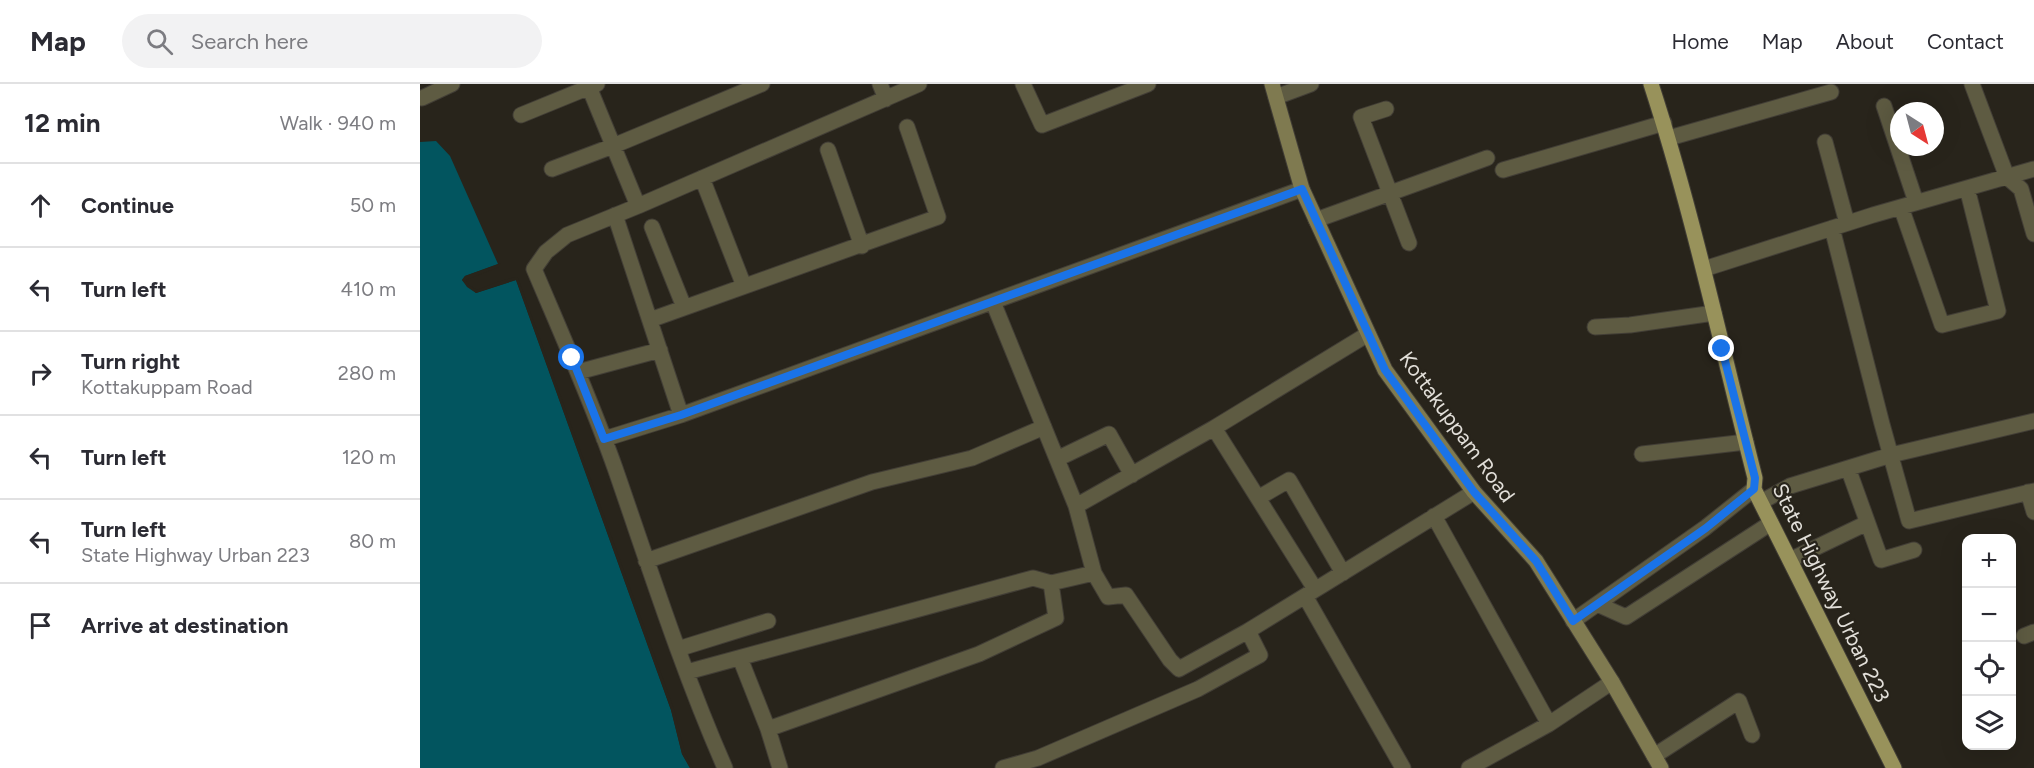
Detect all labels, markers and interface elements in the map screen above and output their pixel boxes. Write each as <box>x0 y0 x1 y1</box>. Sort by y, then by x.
search box <box>122 14 542 68</box>
text: Map <box>30 24 86 58</box>
icon: search <box>143 25 176 58</box>
text: Search here <box>191 28 308 55</box>
text: Home <box>1672 29 1729 54</box>
text: Map <box>1762 29 1803 54</box>
text: About <box>1836 29 1894 54</box>
text: Contact <box>1927 29 2004 54</box>
north arrow <box>1890 102 1944 156</box>
text: 12 min <box>24 107 100 139</box>
text: Walk · 940 m <box>280 111 396 135</box>
icon: ahead <box>24 189 57 222</box>
text: Continue <box>81 192 174 219</box>
text: 50 m <box>350 193 396 217</box>
icon: left <box>24 273 57 306</box>
text: Turn left <box>81 276 167 303</box>
text: 410 m <box>341 277 396 301</box>
route end <box>1708 335 1734 361</box>
route start <box>558 344 584 370</box>
street label: Kottakuppam Road <box>1394 346 1520 507</box>
text: Turn right <box>81 348 180 375</box>
icon: right <box>24 357 57 390</box>
text: 280 m <box>338 361 396 385</box>
text: Kottakuppam Road <box>81 375 253 399</box>
icon: left <box>24 441 57 474</box>
text: Turn left <box>81 444 167 471</box>
text: 120 m <box>342 445 396 469</box>
street label: State Highway Urban 223 <box>1768 479 1895 706</box>
text: Turn left <box>81 516 167 543</box>
icon: left <box>24 525 57 558</box>
text: 80 m <box>349 529 396 553</box>
map controls <box>1962 534 2016 750</box>
button: + <box>1962 534 2016 588</box>
text: State Highway Urban 223 <box>81 543 310 567</box>
button: − <box>1962 588 2016 642</box>
icon: arrive <box>24 609 57 642</box>
text: Arrive at destination <box>81 612 289 639</box>
button: locate <box>1962 642 2016 696</box>
button: layers <box>1962 696 2016 750</box>

